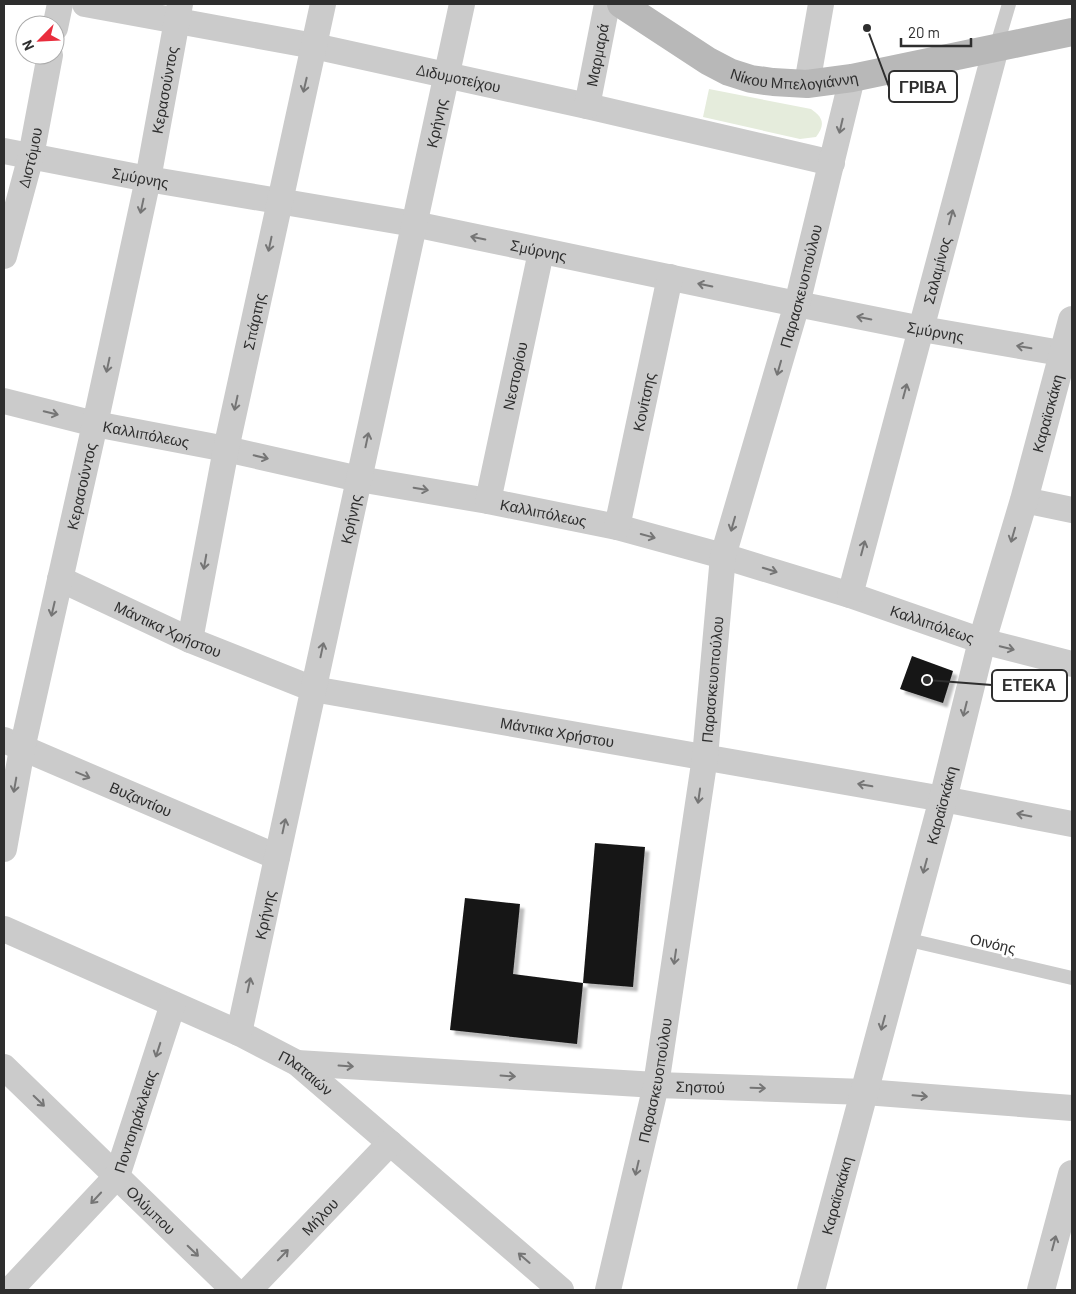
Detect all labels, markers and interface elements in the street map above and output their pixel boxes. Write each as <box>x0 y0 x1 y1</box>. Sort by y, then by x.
north arrow <box>15 15 65 65</box>
scale bar <box>901 15 971 47</box>
street label: Μαρμαρά <box>582 22 612 88</box>
text: 20 m <box>908 23 940 41</box>
text: N <box>18 38 37 53</box>
street label: Κερασούντος <box>147 45 181 135</box>
street label: Διδυμοτείχου <box>415 60 503 96</box>
street label: Νίκου Μπελογιάννη <box>728 64 859 93</box>
callout: ΓΡΙΒΑ <box>889 71 957 102</box>
one-way arrow <box>300 77 309 93</box>
text: ΓΡΙΒΑ <box>899 77 947 96</box>
street label: Κρήνης <box>422 97 450 149</box>
one-way arrow <box>836 117 845 133</box>
street label: Διστόμου <box>14 126 45 189</box>
street label: Σμύρνης <box>111 163 170 191</box>
one-way arrow <box>136 198 146 214</box>
one-way arrow <box>947 210 957 226</box>
street label: Παρασκευοπούλου <box>776 222 825 350</box>
one-way arrow <box>470 233 486 242</box>
street label: Σμύρνης <box>509 235 569 265</box>
street label: Σαλαμίνος <box>919 235 954 306</box>
one-way arrow <box>265 236 274 252</box>
one-way arrow <box>698 280 714 289</box>
street label: Σπάρτης <box>239 291 269 351</box>
one-way arrow <box>857 312 873 322</box>
street label: Σμύρνης <box>906 317 965 345</box>
street label: Νεστορίου <box>499 340 531 412</box>
one-way arrow <box>1017 341 1033 351</box>
one-way arrow <box>103 357 112 373</box>
one-way arrow <box>773 359 783 375</box>
street label: Κονίτσης <box>629 371 659 433</box>
street label: Καραϊσκάκη <box>1028 372 1066 454</box>
one-way arrow <box>901 384 910 400</box>
one-way arrow <box>230 395 240 411</box>
one-way arrow <box>43 409 59 418</box>
street label: Καλλιπόλεως <box>101 417 191 451</box>
one-way arrow <box>363 432 372 448</box>
street label: Κερασούντος <box>63 441 100 531</box>
one-way arrow <box>253 453 269 462</box>
one-way arrow <box>412 485 428 495</box>
street label: Κρήνης <box>336 493 364 545</box>
street label: Καλλιπόλεως <box>499 495 588 530</box>
one-way arrow <box>727 515 737 531</box>
one-way arrow <box>1008 527 1018 543</box>
one-way arrow <box>640 531 656 541</box>
one-way arrow <box>859 541 868 557</box>
one-way arrow <box>199 554 209 570</box>
one-way arrow <box>761 566 777 576</box>
street label: Μάντικα Χρήστου <box>112 597 224 661</box>
one-way arrow <box>48 601 57 617</box>
street label: Καλλιπόλεως <box>888 601 977 647</box>
street label: Παρασκευοπούλου <box>697 616 727 743</box>
one-way arrow <box>318 643 327 659</box>
one-way arrow <box>999 644 1015 653</box>
callout: ΕΤΕΚΑ <box>992 670 1067 701</box>
text: ΕΤΕΚΑ <box>1002 675 1057 694</box>
one-way arrow <box>960 700 969 716</box>
street label: Μάντικα Χρήστου <box>499 713 616 750</box>
street label: Καραϊσκάκη <box>922 764 960 846</box>
one-way arrow <box>75 771 90 780</box>
one-way arrow <box>10 777 20 793</box>
street label: Βυζαντίου <box>107 777 175 820</box>
one-way arrow <box>857 780 873 790</box>
one-way arrow <box>694 788 704 804</box>
one-way arrow <box>1017 809 1033 819</box>
one-way arrow <box>279 819 289 835</box>
one-way arrow <box>920 858 929 874</box>
street label: Κρήνης <box>251 888 279 941</box>
street label: Οινόης <box>968 929 1018 957</box>
one-way arrow <box>670 948 680 964</box>
one-way arrow <box>245 977 254 993</box>
one-way arrow <box>878 1015 887 1031</box>
street label: Παρασκευοπούλου <box>634 1017 675 1144</box>
one-way arrow <box>153 1042 162 1057</box>
street label: Πλαταιών <box>276 1046 337 1099</box>
one-way arrow <box>338 1061 354 1070</box>
street label: Ποντοηράκλειας <box>110 1067 160 1175</box>
one-way arrow <box>500 1071 516 1080</box>
street label: Σηστού <box>675 1077 725 1096</box>
one-way arrow <box>750 1084 766 1093</box>
one-way arrow <box>912 1091 928 1101</box>
one-way arrow <box>33 1095 45 1107</box>
street label: Καραϊσκάκη <box>817 1154 856 1236</box>
one-way arrow <box>632 1160 641 1176</box>
street label: Ολύμπου <box>123 1182 180 1238</box>
one-way arrow <box>90 1192 102 1204</box>
street label: Μήλου <box>298 1194 342 1239</box>
one-way arrow <box>1049 1236 1059 1252</box>
one-way arrow <box>187 1245 199 1257</box>
one-way arrow <box>277 1249 289 1261</box>
one-way arrow <box>517 1253 530 1264</box>

